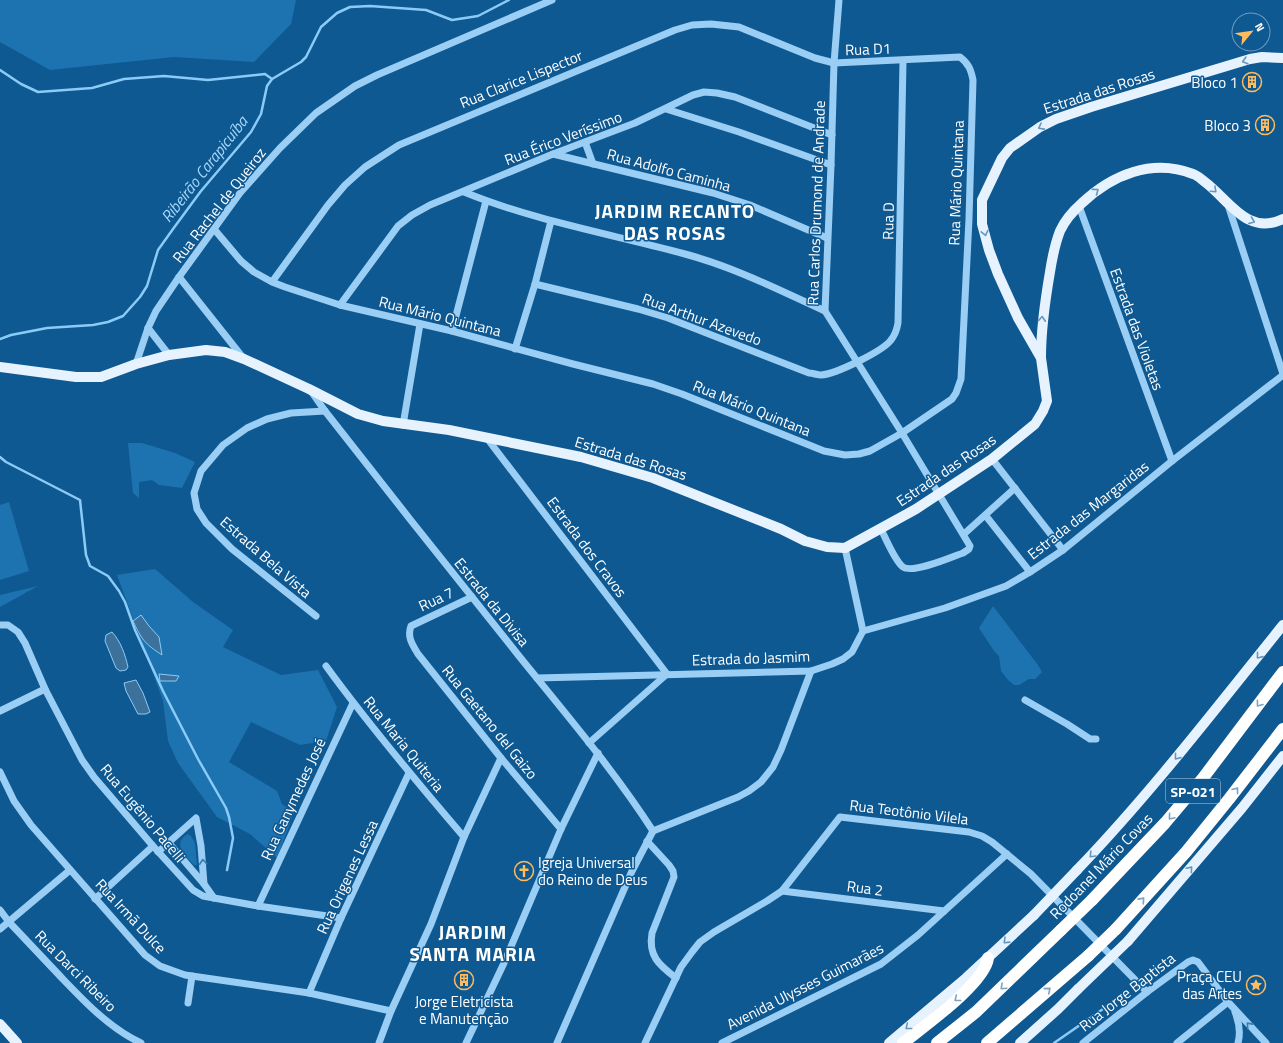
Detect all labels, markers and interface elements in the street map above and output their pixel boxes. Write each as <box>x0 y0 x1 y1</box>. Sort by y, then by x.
north arrow <box>1231 12 1271 52</box>
text: N <box>1251 20 1269 34</box>
street label: Rua D1 <box>845 37 891 61</box>
street label: Rua Clarice Lispector <box>456 44 586 114</box>
one-way arrow <box>1241 56 1248 65</box>
street label: Estrada das Rosas <box>1040 62 1158 120</box>
place label: Bloco 1 <box>1191 71 1238 94</box>
building icon: Bloco 1 <box>1241 71 1263 93</box>
street label: Rua Carlos Drumond de Andrade <box>801 100 831 306</box>
street label: Rua Érico Veríssimo <box>501 105 625 171</box>
water label: Ribeirão Carapicuíba <box>155 110 254 227</box>
place label: Bloco 3 <box>1204 114 1251 137</box>
building icon: Bloco 3 <box>1254 114 1276 136</box>
street label: Rua Mário Quintana <box>942 120 970 246</box>
one-way arrow <box>1038 122 1045 130</box>
street label: Rua Rachel de Queiroz <box>167 142 272 268</box>
street label: Rua Adolfo Caminha <box>605 142 734 198</box>
one-way arrow <box>1209 185 1217 193</box>
one-way arrow <box>1092 189 1099 196</box>
district label: JARDIM RECANTO DAS ROSAS <box>595 196 755 247</box>
street label: Rua D <box>876 202 900 240</box>
one-way arrow <box>1249 216 1256 224</box>
one-way arrow <box>980 230 988 236</box>
street label: Estrada das Violetas <box>1104 265 1170 393</box>
street label: Rua Arthur Azevedo <box>639 287 765 351</box>
street label: Rua Mário Quintana <box>376 290 504 342</box>
one-way arrow <box>1038 316 1047 322</box>
street label: Rua Mário Quintana <box>690 374 815 442</box>
street label: Estrada das Rosas <box>891 428 1001 512</box>
street label: Estrada das Rosas <box>572 430 690 486</box>
street label: Estrada das Margaridas <box>1022 455 1154 565</box>
street label: Estrada dos Cravos <box>541 492 633 602</box>
street label: Estrada Bela Vista <box>215 511 317 604</box>
street label: Estrada da Divisa <box>449 553 535 652</box>
street label: Rua 7 <box>415 581 457 617</box>
street label: Estrada do Jasmim <box>691 644 811 672</box>
one-way arrow <box>1256 651 1263 658</box>
street label: Rua Gaetano del Gaizo <box>437 660 543 784</box>
street label: Rua Maria Quiteria <box>358 691 450 797</box>
one-way arrow <box>1257 699 1264 706</box>
street label: Rua Ganymedes José <box>255 734 331 864</box>
one-way arrow <box>1175 752 1182 759</box>
street label: Rua Eugênio Pacelli <box>95 759 191 867</box>
road number: SP-021 <box>1166 779 1220 803</box>
one-way arrow <box>1231 788 1238 795</box>
street label: Rua Teotônio Vilela <box>848 793 970 831</box>
street label: Rodoanel Mário Covas <box>1044 808 1158 924</box>
one-way arrow <box>1168 812 1175 819</box>
street label: Rua Origenes Lessa <box>310 816 384 938</box>
one-way arrow <box>1089 850 1096 858</box>
place label: Igreja Universal do Reino de Deus <box>538 851 647 891</box>
one-way arrow <box>198 859 207 865</box>
church icon: Igreja Universal do Reino de Deus <box>513 860 535 882</box>
one-way arrow <box>1185 866 1192 874</box>
street label: Rua Irmã Dulce <box>90 873 172 959</box>
street label: Rua 2 <box>846 874 884 902</box>
one-way arrow <box>1137 897 1145 905</box>
district label: JARDIM SANTA MARIA <box>409 917 537 968</box>
street label: Rua Darci Ribeiro <box>30 925 122 1017</box>
street label: Avenida Ulysses Guimarães <box>723 936 887 1036</box>
one-way arrow <box>1003 937 1010 944</box>
street label: Rua Jorge Baptista <box>1074 947 1180 1037</box>
place label: Praça CEU das Artes <box>1177 965 1242 1005</box>
building icon: Jorge Eletricista e Manutenção <box>453 969 475 991</box>
place icon: Praça CEU das Artes <box>1245 974 1267 996</box>
one-way arrow <box>1000 982 1008 990</box>
one-way arrow <box>1044 987 1051 994</box>
place label: Jorge Eletricista e Manutenção <box>415 990 514 1030</box>
one-way arrow <box>954 994 961 1001</box>
one-way arrow <box>905 1023 912 1030</box>
one-way arrow <box>1247 1023 1254 1030</box>

